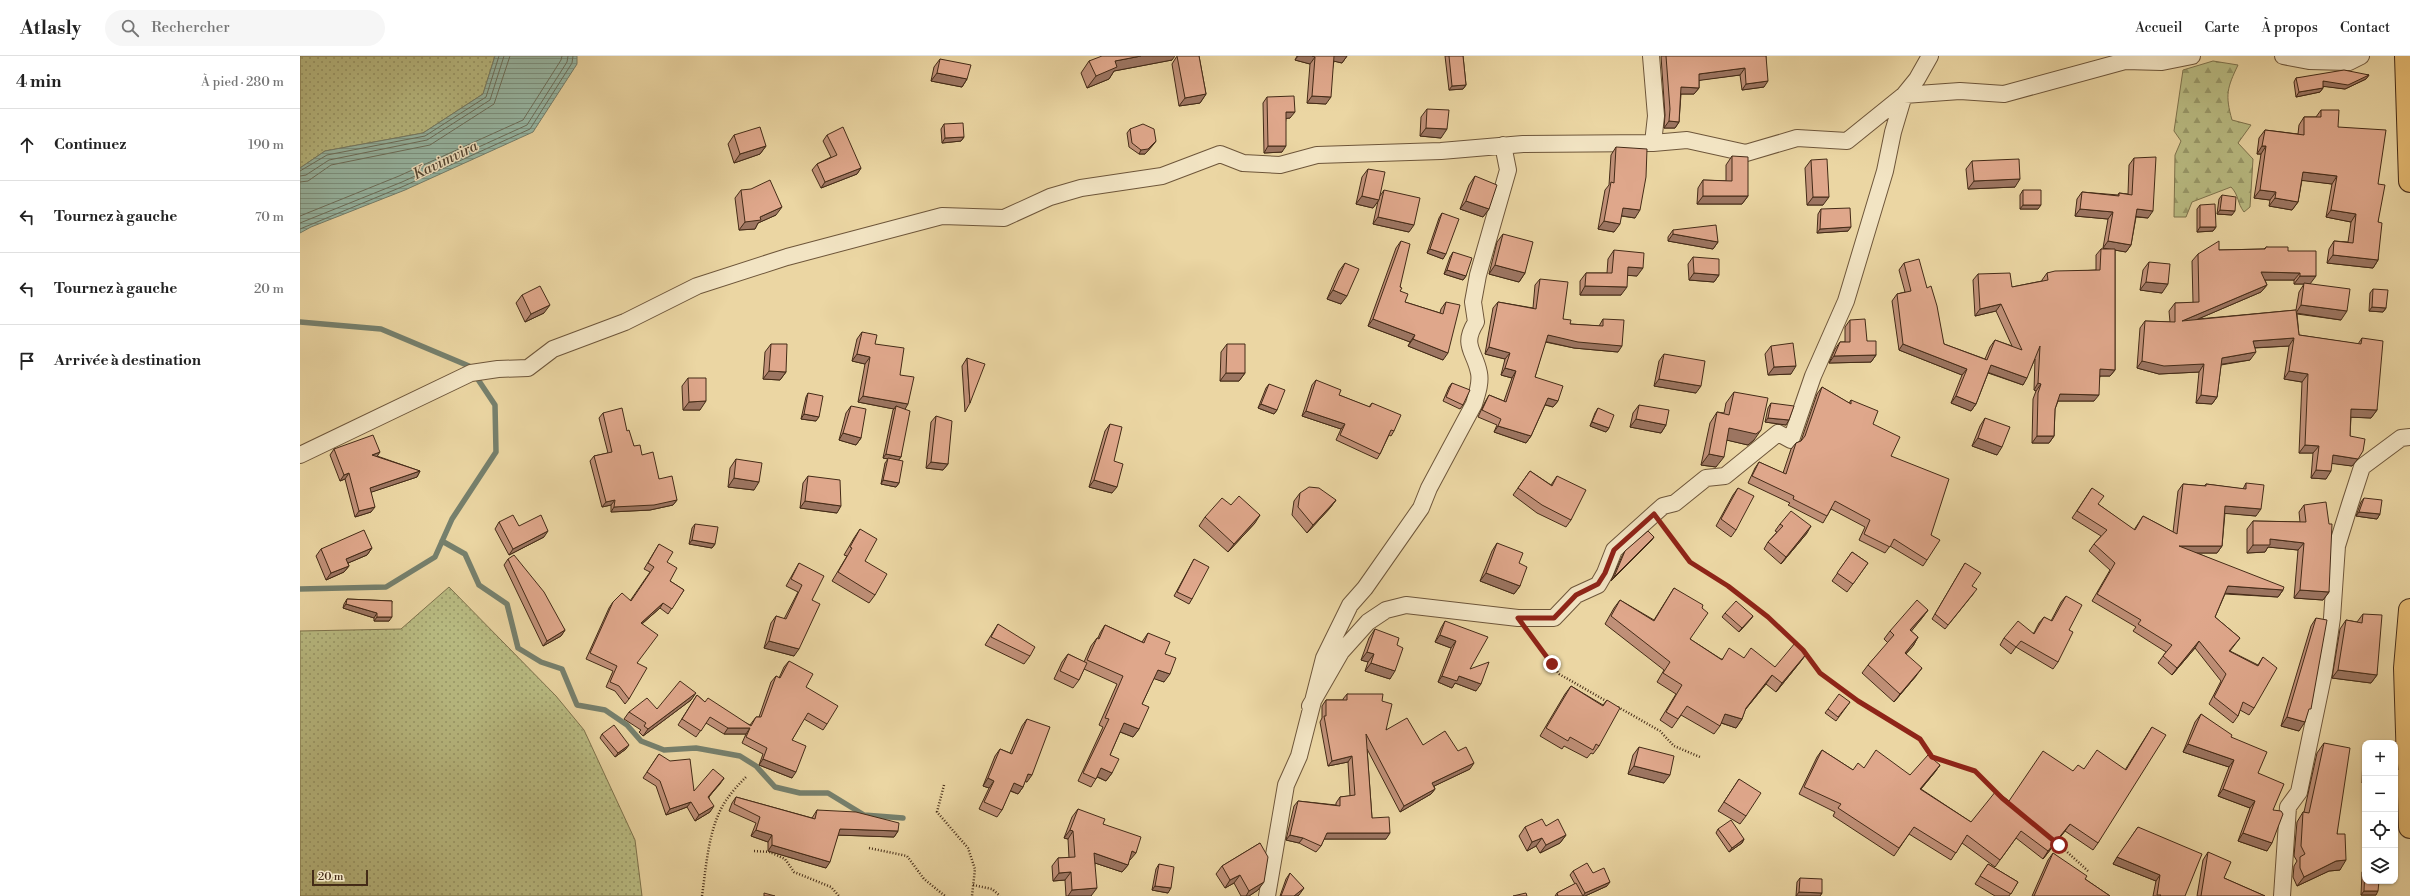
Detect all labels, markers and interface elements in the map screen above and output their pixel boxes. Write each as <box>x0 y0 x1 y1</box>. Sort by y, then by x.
search box <box>105 10 385 46</box>
text: Atlasly <box>20 16 81 40</box>
icon: search <box>119 17 141 39</box>
text: Rechercher <box>151 18 230 37</box>
text: Accueil <box>2135 19 2182 37</box>
text: Carte <box>2204 19 2239 37</box>
text: À propos <box>2261 19 2318 37</box>
text: Contact <box>2340 19 2390 37</box>
text: 4 min <box>16 71 61 93</box>
text: À pied · 280 m <box>201 74 284 90</box>
icon: ahead <box>16 134 38 156</box>
text: Continuez <box>54 135 126 154</box>
water label: Kavimvira <box>410 136 481 184</box>
text: 190 m <box>248 137 284 153</box>
icon: left <box>16 206 38 228</box>
text: Tournez à gauche <box>54 207 177 226</box>
text: 70 m <box>255 209 284 225</box>
icon: left <box>16 278 38 300</box>
text: Tournez à gauche <box>54 279 177 298</box>
text: 20 m <box>254 281 284 297</box>
icon: arrive <box>16 350 38 372</box>
text: Arrivée à destination <box>54 351 201 370</box>
route end <box>1543 655 1561 673</box>
map controls <box>2362 740 2398 884</box>
button: + <box>2362 740 2398 776</box>
button: − <box>2362 776 2398 812</box>
button: locate <box>2362 812 2398 848</box>
route start <box>2050 836 2068 854</box>
button: layers <box>2362 848 2398 884</box>
scale bar <box>312 868 368 887</box>
text: 20 m <box>318 870 343 884</box>

